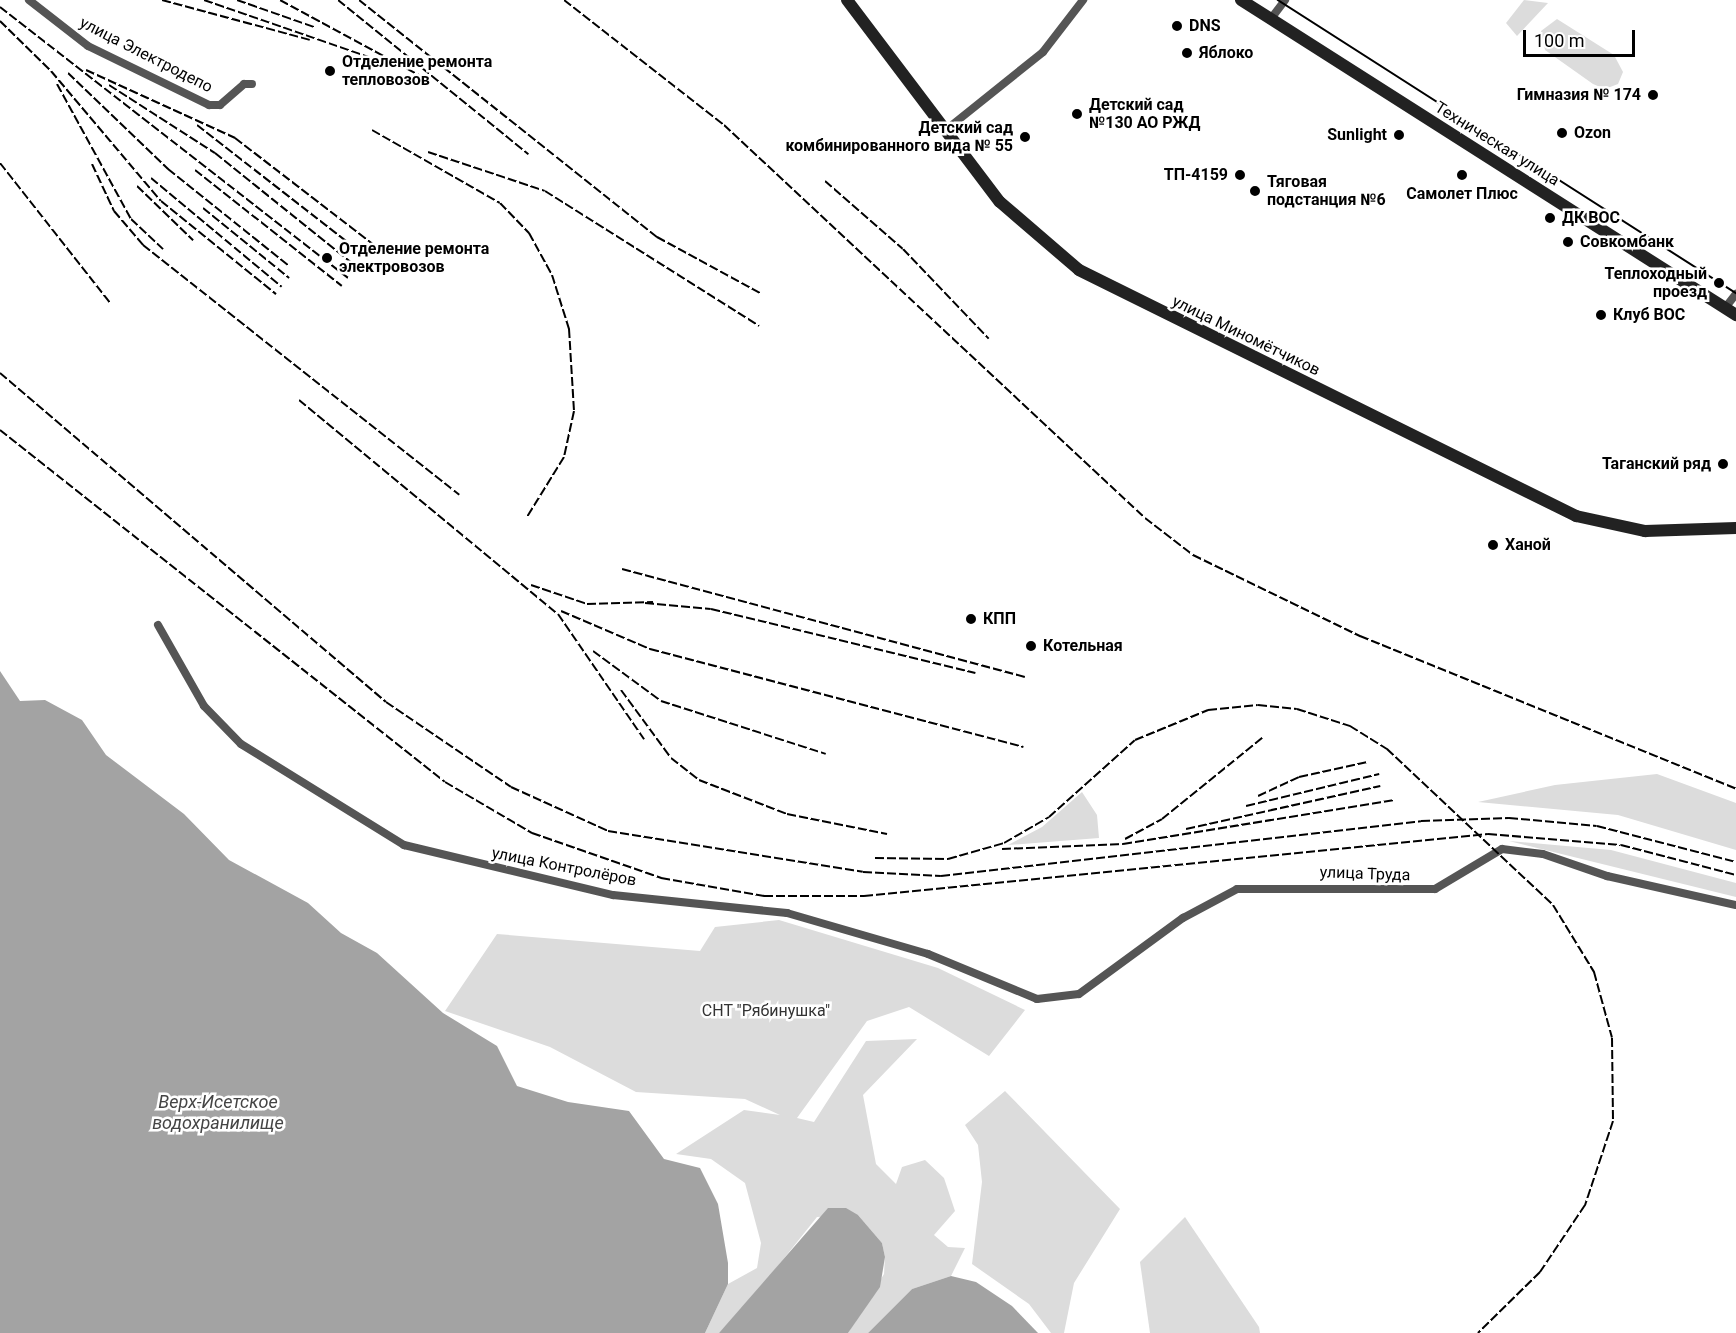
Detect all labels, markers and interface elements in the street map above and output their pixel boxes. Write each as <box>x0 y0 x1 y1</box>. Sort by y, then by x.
street label: улица Электродепо <box>76 13 216 97</box>
place label: DNS <box>1189 16 1221 36</box>
scale bar <box>1526 18 1638 56</box>
marker: DNS <box>1170 19 1184 33</box>
text: 100 m <box>1534 30 1585 51</box>
place label: Яблоко <box>1199 43 1253 63</box>
marker: Яблоко <box>1180 46 1194 60</box>
place label: Отделение ремонта тепловозов <box>342 52 492 90</box>
marker: Отделение ремонта тепловозов <box>323 64 337 78</box>
place label: Гимназия № 174 <box>1517 85 1641 105</box>
marker: Гимназия № 174 <box>1646 88 1660 102</box>
place label: Детский сад №130 АО РЖД <box>1089 95 1200 133</box>
street label: Техническая улица <box>1431 98 1563 190</box>
marker: Детский сад №130 АО РЖД <box>1070 107 1084 121</box>
place label: Детский сад комбинированного вида № 55 <box>785 118 1013 156</box>
place label: Ozon <box>1574 123 1611 143</box>
place label: Sunlight <box>1327 125 1387 145</box>
marker: Ozon <box>1555 126 1569 140</box>
marker: Sunlight <box>1392 128 1406 142</box>
marker: Детский сад комбинированного вида № 55 <box>1018 130 1032 144</box>
place label: ТП-4159 <box>1164 165 1228 185</box>
marker: ТП-4159 <box>1233 168 1247 182</box>
marker: Самолет Плюс <box>1455 168 1469 182</box>
place label: Тяговая подстанция №6 <box>1267 172 1386 210</box>
marker: Тяговая подстанция №6 <box>1248 184 1262 198</box>
place label: Самолет Плюс <box>1406 184 1518 204</box>
place label: ДК ВОС <box>1562 208 1620 228</box>
marker: ДК ВОС <box>1543 211 1557 225</box>
place label: Совкомбанк <box>1580 232 1674 252</box>
marker: Совкомбанк <box>1561 235 1575 249</box>
place label: Отделение ремонта электровозов <box>339 239 489 277</box>
marker: Отделение ремонта электровозов <box>320 251 334 265</box>
place label: Теплоходный проезд <box>1604 264 1707 302</box>
marker: Теплоходный проезд <box>1712 276 1726 290</box>
street label: улица Миномётчиков <box>1169 292 1323 380</box>
place label: Клуб ВОС <box>1613 305 1685 325</box>
marker: Клуб ВОС <box>1594 308 1608 322</box>
place label: Таганский ряд <box>1602 454 1711 474</box>
marker: Таганский ряд <box>1716 457 1730 471</box>
place label: Ханой <box>1505 535 1551 555</box>
marker: Ханой <box>1486 538 1500 552</box>
place label: КПП <box>983 609 1016 629</box>
marker: КПП <box>964 612 978 626</box>
place label: Котельная <box>1043 636 1123 656</box>
marker: Котельная <box>1024 639 1038 653</box>
street label: улица Контролёров <box>490 844 638 890</box>
street label: улица Труда <box>1319 863 1411 885</box>
park label: СНТ "Рябинушка" <box>702 1001 830 1021</box>
water label: Верх-Исетское водохранилище <box>152 1092 284 1134</box>

